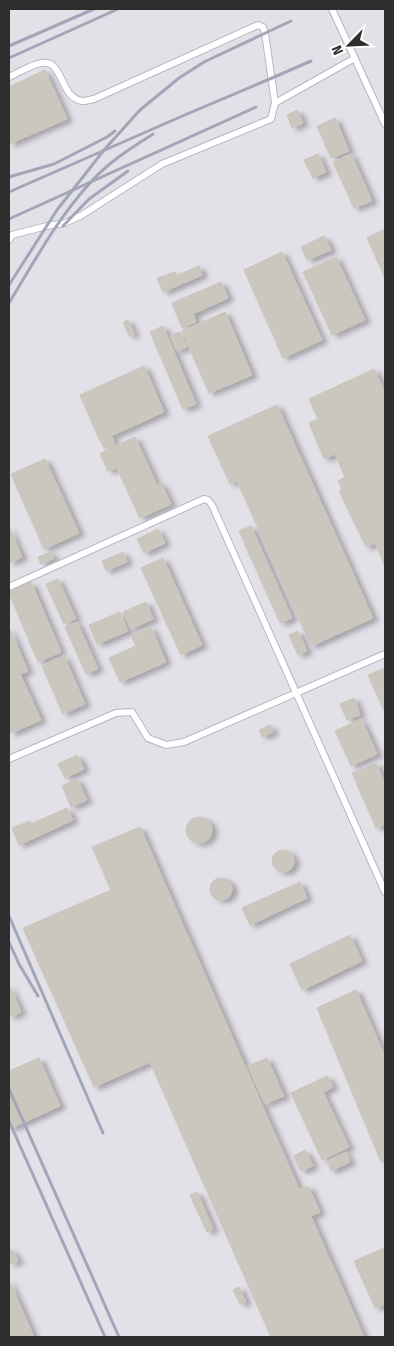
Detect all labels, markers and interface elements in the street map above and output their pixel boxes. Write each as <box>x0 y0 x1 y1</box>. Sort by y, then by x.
north arrow <box>324 20 374 70</box>
text: N <box>328 43 347 57</box>

